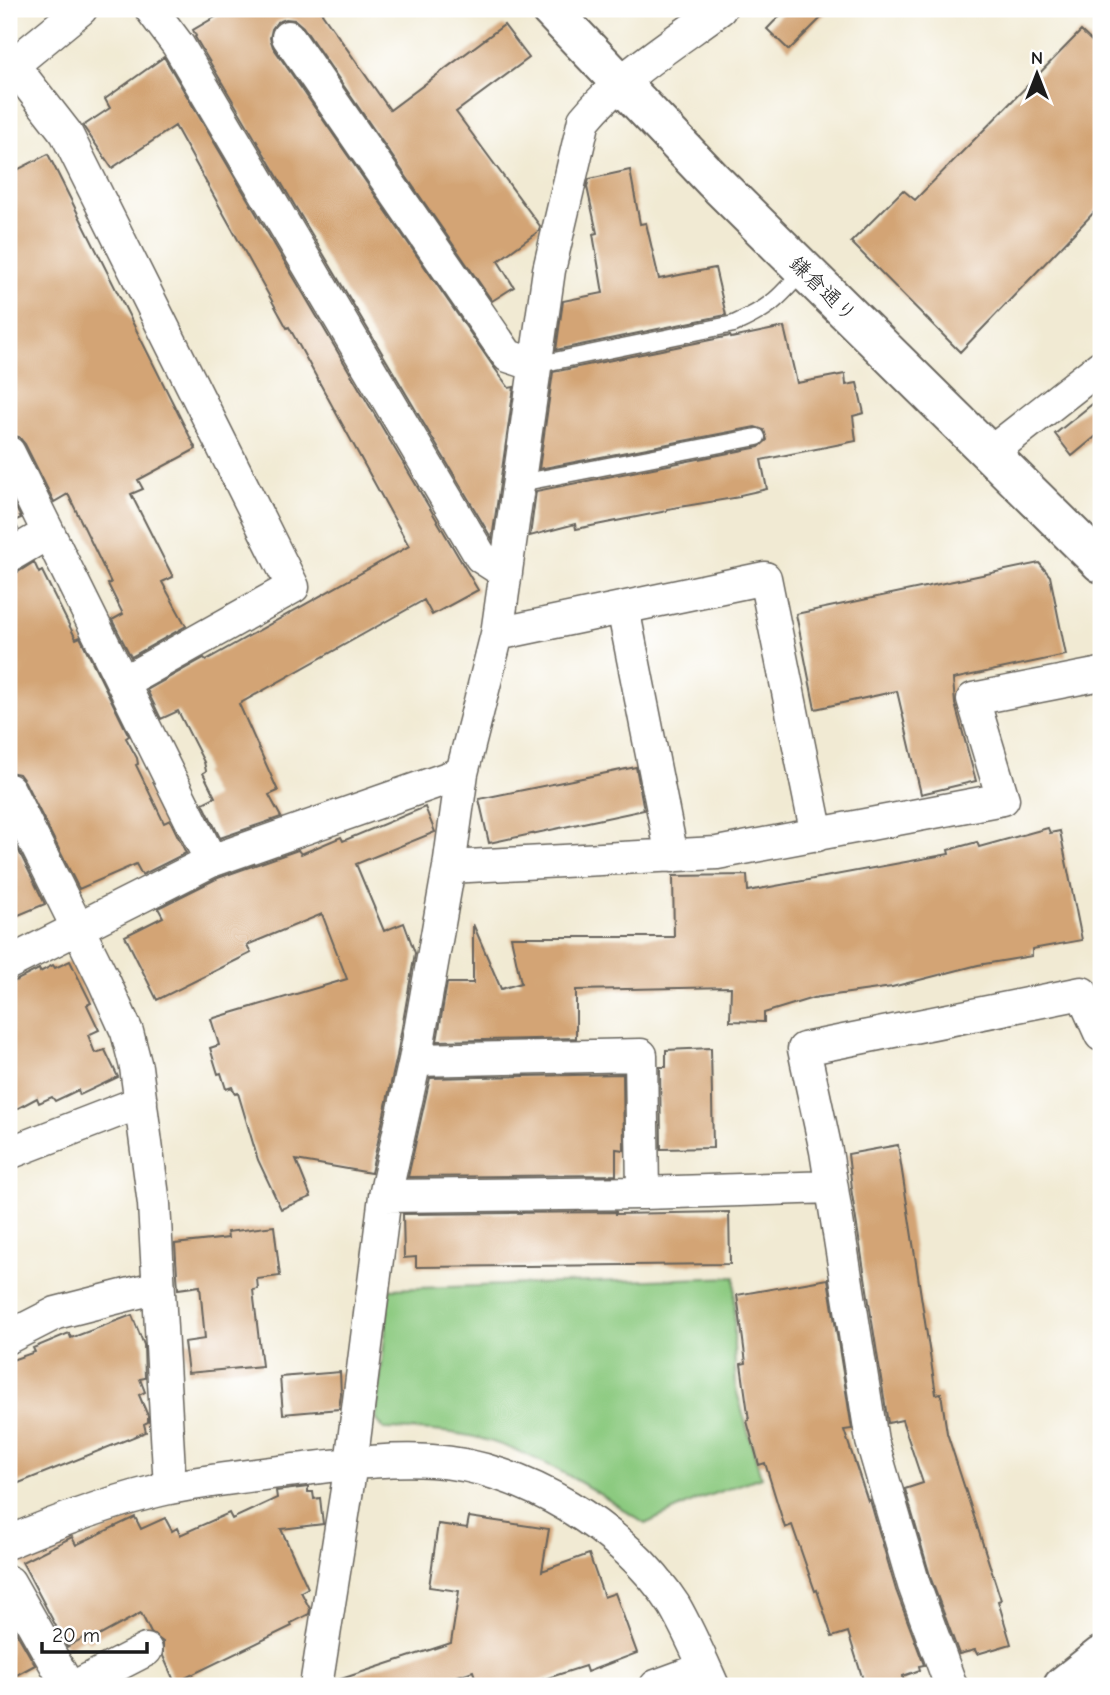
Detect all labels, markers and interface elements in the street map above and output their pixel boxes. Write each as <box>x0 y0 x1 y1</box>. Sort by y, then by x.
north arrow <box>1002 38 1072 108</box>
text: N <box>1031 47 1043 69</box>
street label: 鎌倉通り <box>784 251 862 327</box>
scale bar <box>42 1611 147 1655</box>
text: 20 m <box>52 1623 100 1647</box>

